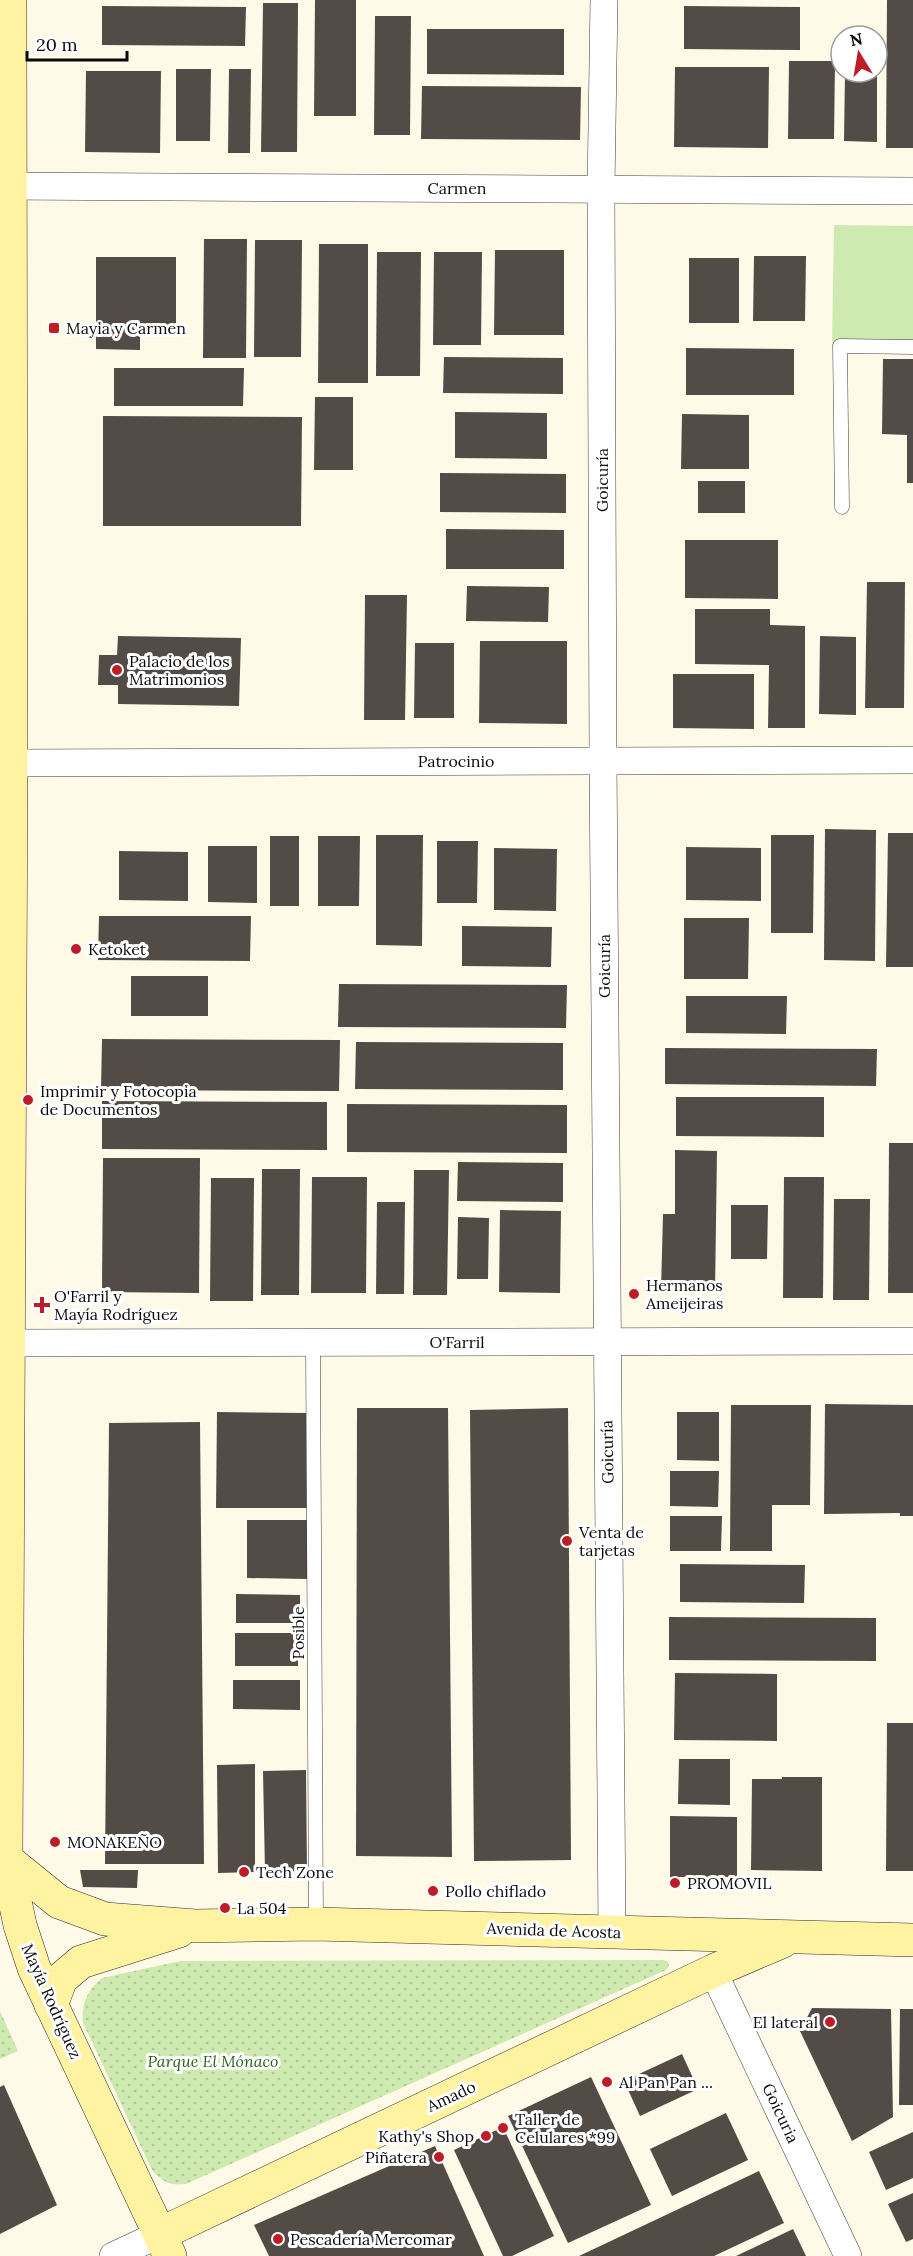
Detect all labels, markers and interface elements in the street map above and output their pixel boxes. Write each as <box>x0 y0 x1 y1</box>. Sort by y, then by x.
scale bar <box>27 24 128 62</box>
north arrow <box>829 24 889 84</box>
text: N <box>848 28 864 50</box>
text: 20 m <box>36 33 78 56</box>
street label: Carmen <box>427 178 487 198</box>
place label: Mayia y Carmen <box>66 318 186 338</box>
marker: Mayia y Carmen <box>47 321 61 335</box>
street label: Goicuría <box>592 448 612 512</box>
place label: Palacio de los Matrimonios <box>129 651 230 689</box>
marker: Palacio de los Matrimonios <box>110 663 124 677</box>
street label: Patrocinio <box>418 751 494 771</box>
street label: Goicuría <box>594 934 614 998</box>
place label: Ketoket <box>88 939 147 959</box>
marker: Ketoket <box>69 942 83 956</box>
place label: Imprimir y Fotocopia de Documentos <box>40 1081 197 1119</box>
marker: Imprimir y Fotocopia de Documentos <box>21 1093 35 1107</box>
place label: Hermanos Ameijeiras <box>645 1275 723 1313</box>
place label: O'Farril y Mayía Rodríguez <box>54 1286 178 1324</box>
marker: Hermanos Ameijeiras <box>627 1287 641 1301</box>
marker: O'Farril y Mayía Rodríguez <box>35 1298 49 1312</box>
street label: O'Farril <box>429 1332 485 1352</box>
street label: Goicuría <box>596 1420 618 1484</box>
place label: Venta de tarjetas <box>578 1522 644 1560</box>
marker: Venta de tarjetas <box>560 1534 574 1548</box>
street label: Posible <box>288 1606 308 1660</box>
place label: MONAKEÑO <box>67 1832 162 1852</box>
marker: MONAKEÑO <box>48 1835 62 1849</box>
place label: Tech Zone <box>256 1862 334 1882</box>
marker: Tech Zone <box>237 1865 251 1879</box>
place label: PROMOVIL <box>687 1873 771 1893</box>
marker: PROMOVIL <box>668 1876 682 1890</box>
place label: Pollo chiflado <box>445 1881 546 1901</box>
marker: Pollo chiflado <box>426 1884 440 1898</box>
place label: La 504 <box>237 1898 287 1918</box>
marker: La 504 <box>218 1901 232 1915</box>
street label: Avenida de Acosta <box>485 1918 622 1942</box>
street label: Mayía Rodríguez <box>18 1940 86 2062</box>
place label: El lateral <box>753 2012 818 2032</box>
marker: El lateral <box>823 2015 837 2029</box>
park label: Parque El Mónaco <box>148 2051 278 2071</box>
place label: Al Pan Pan ... <box>618 2072 713 2092</box>
marker: Al Pan Pan ... <box>600 2075 614 2089</box>
street label: Amado <box>423 2076 479 2116</box>
street label: Goicuria <box>758 2080 804 2146</box>
place label: Taller de Celulares *99 <box>515 2109 615 2147</box>
marker: Taller de Celulares *99 <box>496 2121 510 2135</box>
place label: Kathy's Shop <box>378 2126 474 2146</box>
marker: Kathy's Shop <box>479 2129 493 2143</box>
place label: Piñatera <box>365 2147 427 2167</box>
marker: Piñatera <box>432 2150 446 2164</box>
place label: Pescadería Mercomar <box>290 2229 452 2249</box>
marker: Pescadería Mercomar <box>271 2232 285 2246</box>

